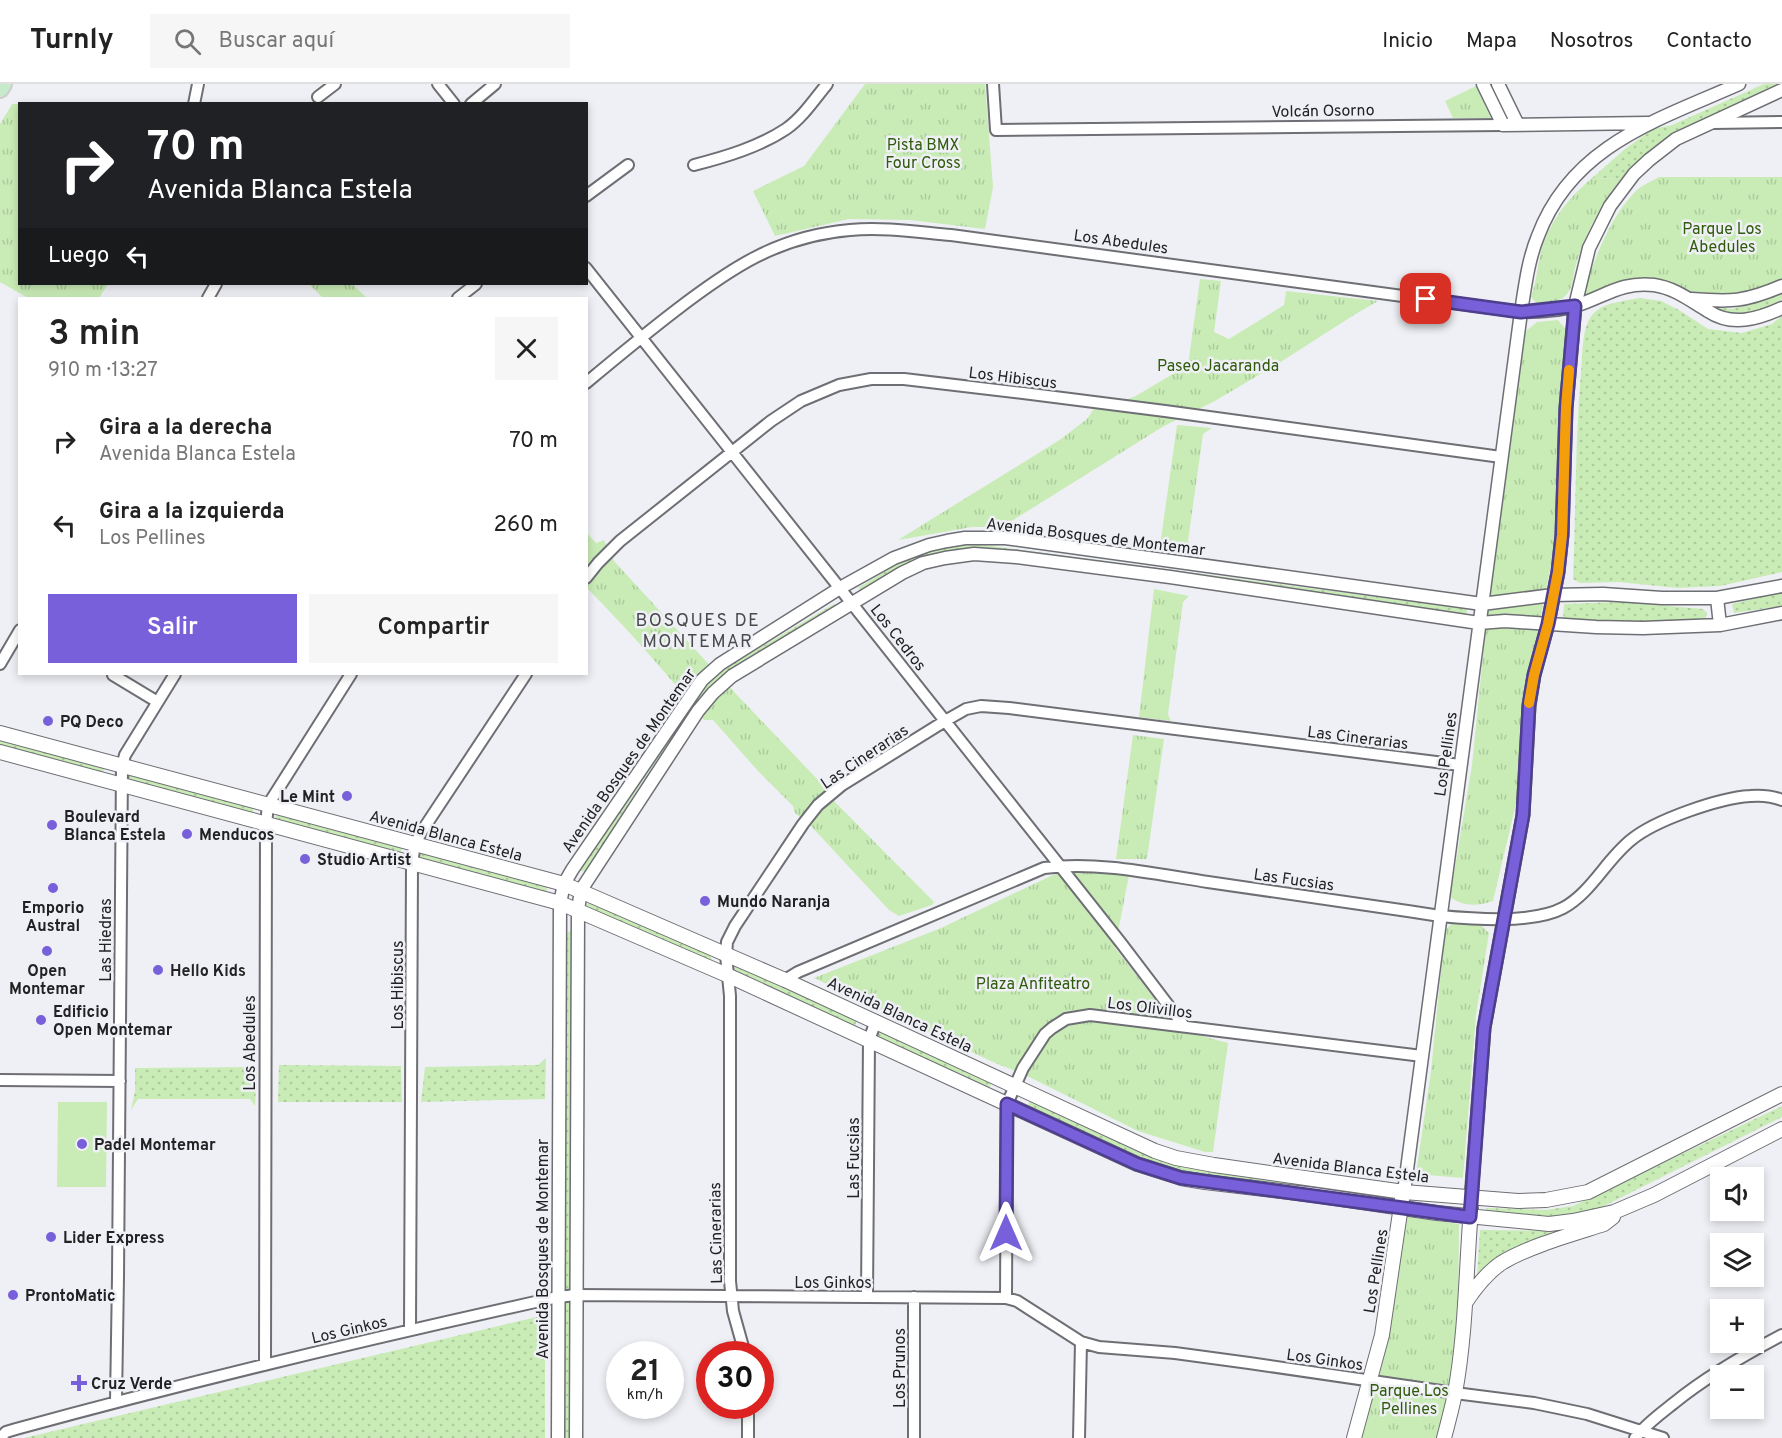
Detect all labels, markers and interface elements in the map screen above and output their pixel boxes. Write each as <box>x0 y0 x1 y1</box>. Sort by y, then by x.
search box <box>150 14 570 68</box>
text: Turnly <box>30 23 114 59</box>
icon: search <box>171 25 204 58</box>
text: Buscar aquí <box>219 28 334 55</box>
text: Inicio <box>1382 28 1433 55</box>
text: Mapa <box>1466 28 1517 55</box>
text: Nosotros <box>1550 28 1633 55</box>
text: Contacto <box>1666 28 1752 55</box>
street label: Volcán Osorno <box>1271 101 1375 123</box>
text: 70 m <box>147 122 245 175</box>
icon: right <box>48 126 126 204</box>
park label: Pista BMX Four Cross <box>885 136 961 174</box>
text: Avenida Blanca Estela <box>147 174 413 208</box>
park label: Parque Los Abedules <box>1682 220 1762 258</box>
street label: Los Abedules <box>1072 226 1169 260</box>
icon: left <box>121 240 154 273</box>
text: Luego <box>48 243 109 270</box>
pin <box>1400 273 1451 324</box>
icon: arrive <box>1409 282 1442 315</box>
text: 3 min <box>48 312 140 358</box>
button: close <box>495 317 558 380</box>
park label: Paseo Jacaranda <box>1157 357 1279 377</box>
text: 910 m · 13:27 <box>48 358 158 384</box>
street label: Los Hibiscus <box>967 364 1058 394</box>
text: Gira a la derecha <box>99 415 272 442</box>
icon: right <box>48 425 81 458</box>
text: 70 m <box>509 428 558 455</box>
text: Avenida Blanca Estela <box>99 442 296 468</box>
text: Gira a la izquierda <box>99 499 285 526</box>
icon: left <box>48 509 81 542</box>
text: 260 m <box>493 512 558 539</box>
street label: Avenida Bosques de Montemar <box>985 515 1206 561</box>
text: Los Pellines <box>99 526 206 552</box>
button: Salir <box>48 594 297 663</box>
button: Compartir <box>309 594 558 663</box>
street label: Los Cedros <box>865 601 930 676</box>
district label: BOSQUES DE MONTEMAR <box>636 610 760 654</box>
street label: Avenida Bosques de Montemar <box>558 665 701 857</box>
street label: Los Pellines <box>1431 711 1463 798</box>
place label: PQ Deco <box>60 713 124 733</box>
marker: PQ Deco <box>41 714 55 728</box>
street label: Las Cinerarias <box>817 721 913 794</box>
street label: Las Cinerarias <box>1306 723 1409 755</box>
place label: Le Mint <box>280 788 335 808</box>
marker: Le Mint <box>340 789 354 803</box>
street label: Avenida Blanca Estela <box>367 807 524 867</box>
place label: Boulevard Blanca Estela <box>64 808 166 846</box>
marker: Boulevard Blanca Estela <box>45 818 59 832</box>
place label: Menducos <box>199 826 275 846</box>
marker: Menducos <box>180 827 194 841</box>
place label: Studio Artist <box>317 851 411 871</box>
marker: Studio Artist <box>298 852 312 866</box>
street label: Las Fucsias <box>1252 865 1335 897</box>
marker: Emporio Austral <box>46 881 60 895</box>
place label: Mundo Naranja <box>717 893 830 913</box>
marker: Mundo Naranja <box>698 894 712 908</box>
street label: Las Hiedras <box>97 898 117 982</box>
place label: Emporio Austral <box>22 899 84 937</box>
street label: Los Hibiscus <box>389 941 409 1030</box>
marker: Open Montemar <box>40 944 54 958</box>
place label: Open Montemar <box>9 962 85 1000</box>
place label: Hello Kids <box>170 962 246 982</box>
marker: Hello Kids <box>151 963 165 977</box>
street label: Avenida Blanca Estela <box>824 973 975 1058</box>
park label: Plaza Anfiteatro <box>976 975 1090 995</box>
street label: Los Olivillos <box>1106 994 1194 1024</box>
street label: Los Abedules <box>241 995 261 1091</box>
place label: Edificio Open Montemar <box>53 1003 173 1041</box>
marker: Edificio Open Montemar <box>34 1013 48 1027</box>
street label: Las Fucsias <box>845 1117 865 1199</box>
place label: Padel Montemar <box>94 1136 216 1156</box>
marker: Padel Montemar <box>75 1137 89 1151</box>
street label: Avenida Bosques de Montemar <box>534 1139 554 1359</box>
street label: Avenida Blanca Estela <box>1271 1149 1430 1189</box>
map controls <box>1710 1167 1764 1419</box>
button: sound <box>1710 1167 1764 1221</box>
street label: Las Cinerarias <box>706 1182 728 1284</box>
position arrow <box>974 1201 1038 1265</box>
street label: Los Pellines <box>1360 1228 1394 1315</box>
place label: Lider Express <box>63 1229 165 1249</box>
marker: Lider Express <box>44 1230 58 1244</box>
button: layers <box>1710 1233 1764 1287</box>
street label: Los Ginkos <box>794 1274 872 1294</box>
place label: ProntoMatic <box>25 1287 116 1307</box>
marker: ProntoMatic <box>6 1288 20 1302</box>
button: + <box>1710 1299 1764 1353</box>
street label: Los Ginkos <box>310 1313 389 1349</box>
street label: Los Prunos <box>891 1328 911 1408</box>
speed limit sign: 30 <box>696 1341 774 1419</box>
street label: Los Ginkos <box>1285 1346 1364 1376</box>
text: 21 <box>630 1354 660 1391</box>
button: − <box>1710 1365 1764 1419</box>
place label: Cruz Verde <box>91 1375 172 1395</box>
marker: Cruz Verde <box>72 1376 86 1390</box>
park label: Parque Los Pellines <box>1369 1382 1449 1420</box>
text: km/h <box>627 1386 663 1405</box>

